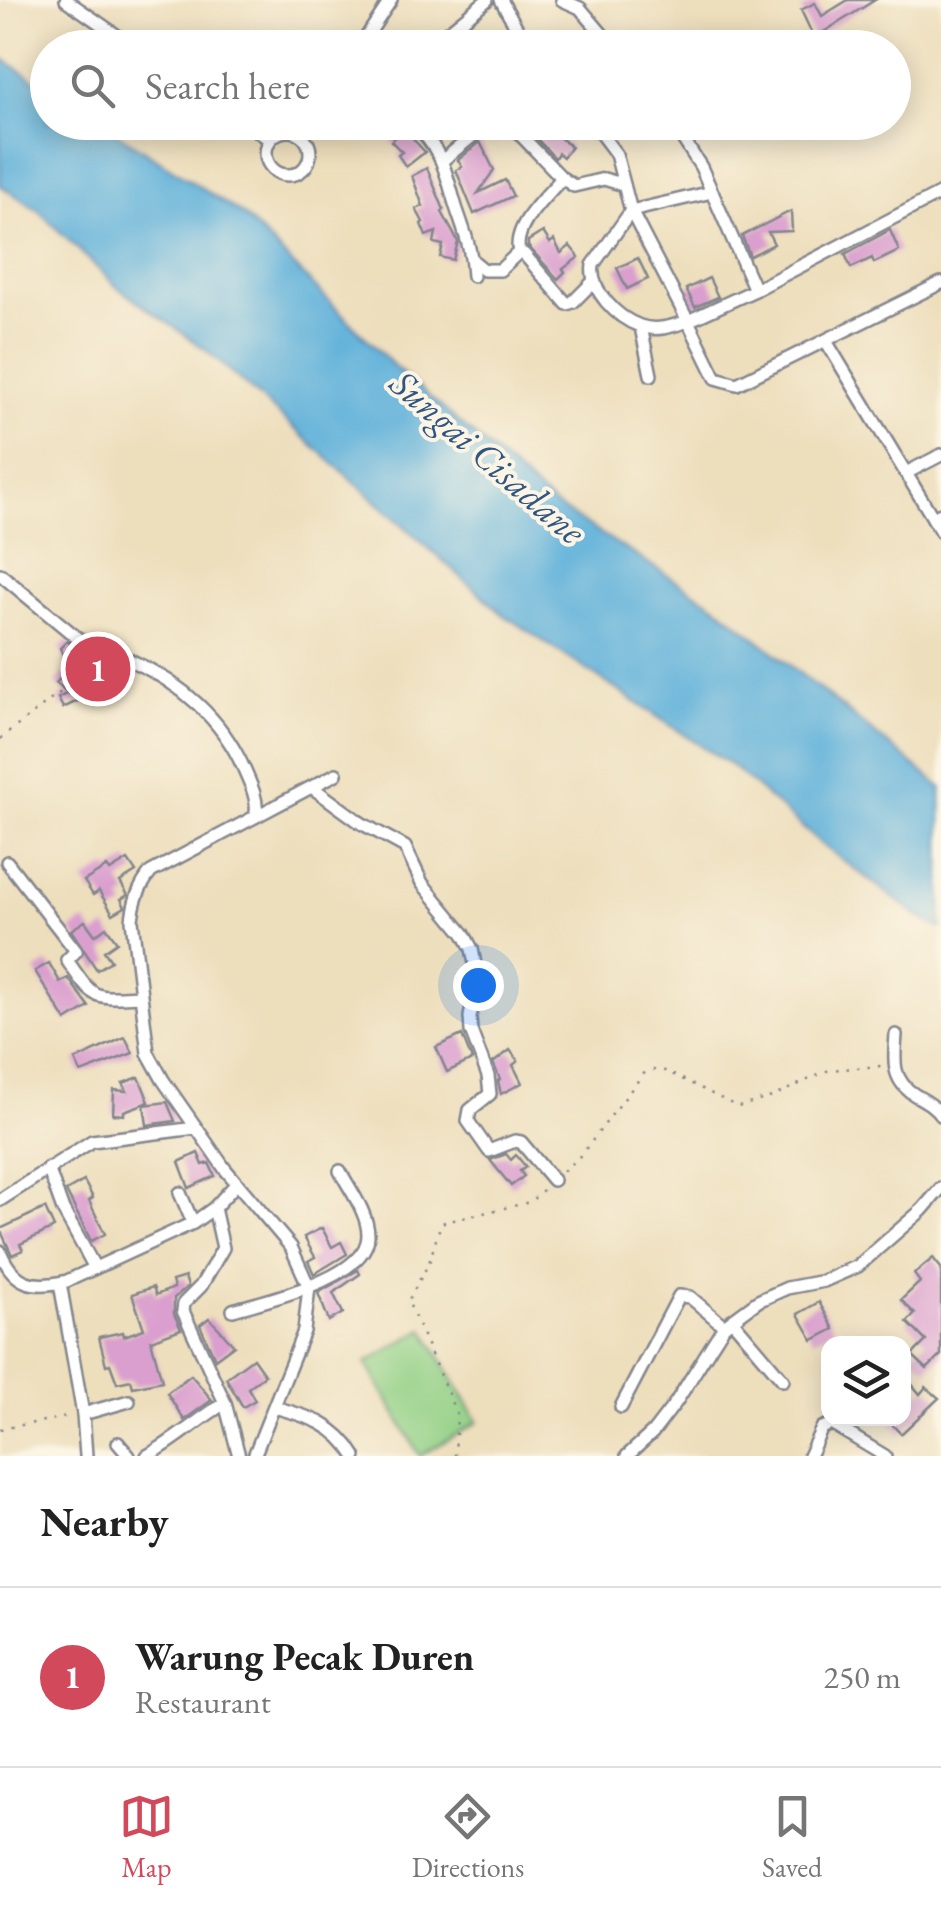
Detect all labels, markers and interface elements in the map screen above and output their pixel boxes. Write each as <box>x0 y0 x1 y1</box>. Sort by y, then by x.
search box <box>30 30 911 140</box>
icon: search <box>65 58 120 113</box>
text: Search here <box>145 61 310 110</box>
water label: Sungai Cisadane <box>380 358 597 556</box>
pin: 1 <box>66 632 130 706</box>
your location <box>453 960 504 1011</box>
map controls <box>821 1336 911 1426</box>
button: layers <box>821 1336 911 1426</box>
text: Nearby <box>40 1494 169 1549</box>
text: Warung Pecak Duren <box>135 1632 474 1681</box>
text: 1 <box>64 1656 81 1698</box>
text: 250 m <box>824 1656 901 1698</box>
text: Restaurant <box>135 1681 271 1723</box>
tab: Map <box>119 1789 174 1885</box>
tab: Directions <box>412 1789 524 1885</box>
tab: Saved <box>762 1789 822 1885</box>

